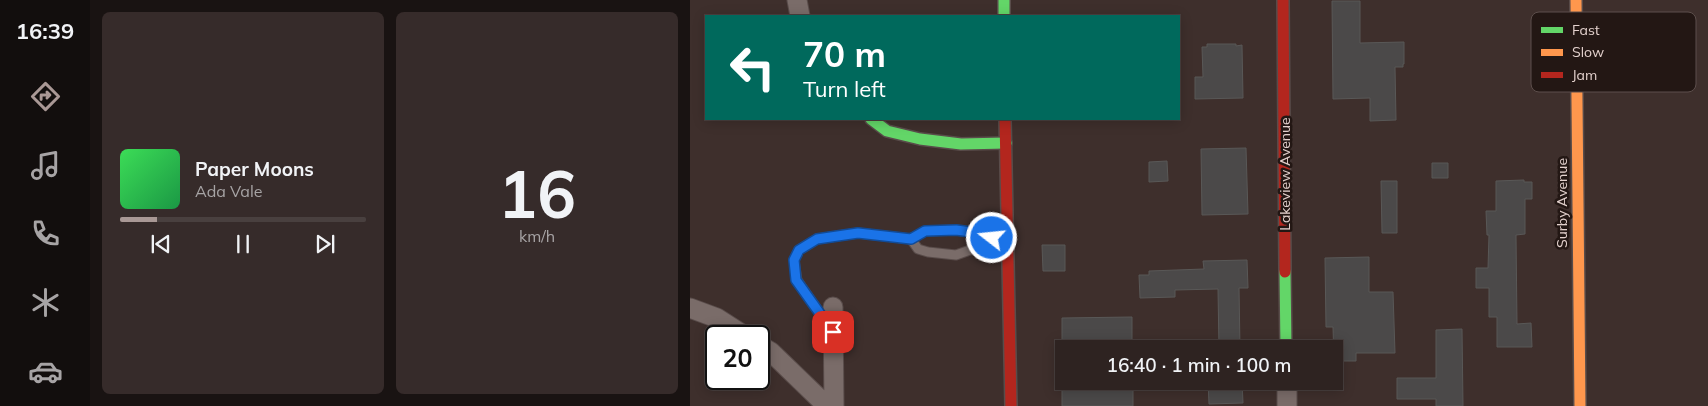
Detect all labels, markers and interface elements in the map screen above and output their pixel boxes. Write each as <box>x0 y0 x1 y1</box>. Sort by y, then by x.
legend <box>1531 12 1696 92</box>
text: 16:39 <box>16 17 74 45</box>
text: Fast <box>1572 21 1600 39</box>
text: 70 m <box>803 32 886 76</box>
icon: left <box>720 35 785 100</box>
text: Slow <box>1572 43 1604 61</box>
text: Jam <box>1572 66 1597 84</box>
text: Turn left <box>803 75 886 103</box>
icon: directions <box>28 79 63 114</box>
street label: Lakeview Avenue <box>1276 117 1294 231</box>
icon: music <box>28 148 63 183</box>
text: 16 <box>498 153 576 234</box>
text: Paper Moons <box>195 157 314 181</box>
street label: Surby Avenue <box>1553 158 1571 248</box>
text: Ada Vale <box>195 181 262 201</box>
position arrow <box>965 211 1017 263</box>
icon: phone <box>28 216 63 251</box>
text: km/h <box>519 226 555 246</box>
icon: previous <box>147 230 175 258</box>
icon: pause <box>229 230 257 258</box>
icon: next <box>311 230 339 258</box>
icon: climate <box>28 285 63 320</box>
pin <box>812 311 854 353</box>
icon: arrive <box>819 318 847 346</box>
speed limit sign: 20 <box>705 325 770 390</box>
text: 16:40 · 1 min · 100 m <box>1106 353 1292 377</box>
icon: car <box>28 354 63 389</box>

